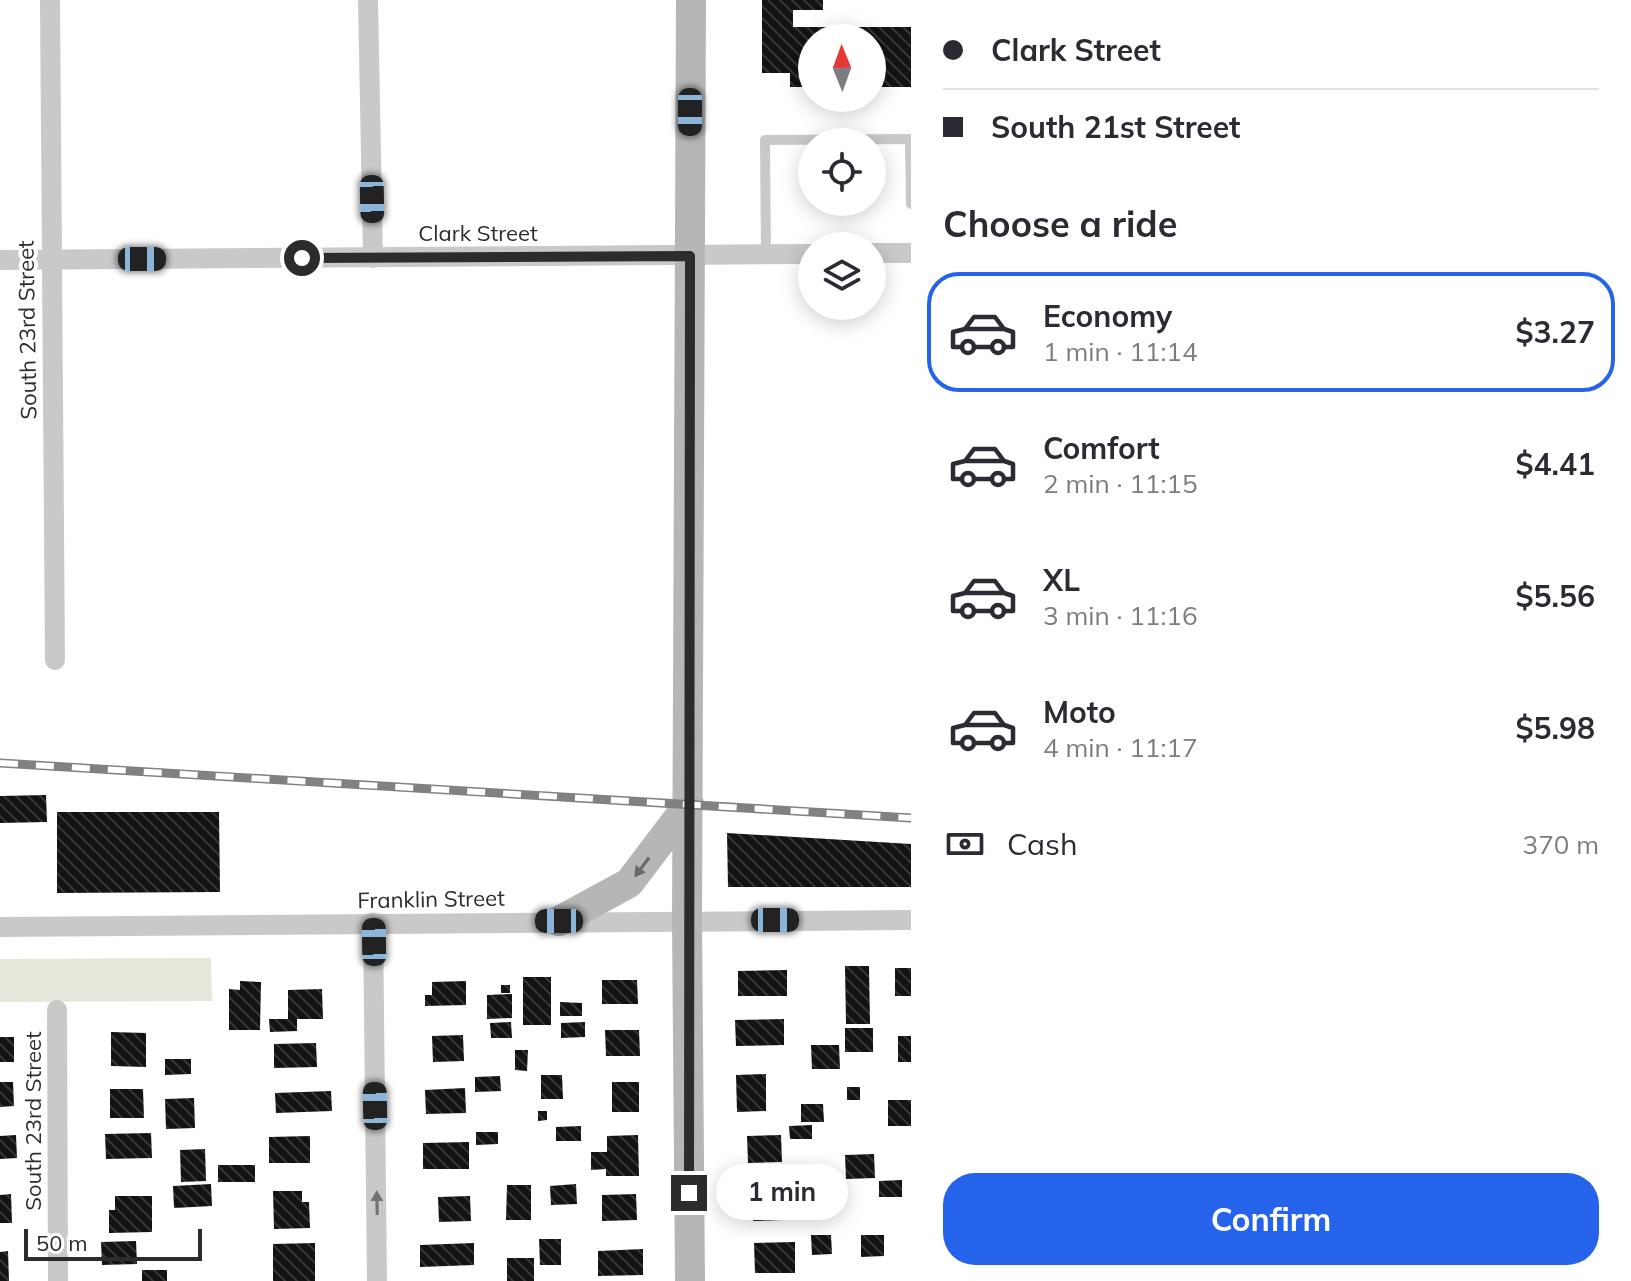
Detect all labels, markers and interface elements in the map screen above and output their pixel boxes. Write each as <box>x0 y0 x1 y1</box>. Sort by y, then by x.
north arrow <box>798 24 886 112</box>
map controls <box>798 24 886 320</box>
text: Clark Street <box>991 31 1161 69</box>
car <box>678 88 702 136</box>
text: South 21st Street <box>991 108 1240 146</box>
button: locate <box>798 128 886 216</box>
car <box>360 175 384 223</box>
text: Choose a ride <box>943 201 1177 246</box>
street label: Clark Street <box>418 219 538 247</box>
button: layers <box>798 232 886 320</box>
street label: South 23rd Street <box>11 240 43 420</box>
route start <box>284 240 320 276</box>
car <box>118 247 166 271</box>
icon: car <box>947 296 1019 368</box>
text: Economy <box>1043 297 1172 335</box>
text: $3.27 <box>1516 313 1595 351</box>
text: 1 min · 11:14 <box>1043 335 1198 368</box>
icon: car <box>947 428 1019 500</box>
text: Comfort <box>1043 429 1160 467</box>
text: $4.41 <box>1516 445 1595 483</box>
text: 2 min · 11:15 <box>1043 467 1198 500</box>
icon: car <box>947 560 1019 632</box>
text: XL <box>1043 561 1080 599</box>
text: $5.56 <box>1516 577 1595 615</box>
text: 3 min · 11:16 <box>1043 599 1198 632</box>
icon: car <box>947 692 1019 764</box>
text: Moto <box>1043 693 1116 731</box>
text: $5.98 <box>1516 709 1595 747</box>
text: 4 min · 11:17 <box>1043 731 1198 764</box>
icon: cash <box>943 822 987 866</box>
text: Cash <box>1007 825 1078 863</box>
text: 370 m <box>1523 828 1599 861</box>
one-way arrow <box>634 856 650 877</box>
street label: Franklin Street <box>357 884 505 914</box>
car <box>751 908 799 932</box>
car <box>535 909 583 933</box>
car <box>362 918 386 966</box>
street label: South 23rd Street <box>19 1031 47 1211</box>
car <box>363 1082 387 1130</box>
callout: 1 min <box>717 1165 849 1221</box>
button: Confirm <box>943 1173 1599 1265</box>
route end <box>671 1175 707 1211</box>
text: 1 min <box>748 1175 816 1208</box>
one-way arrow <box>370 1190 383 1215</box>
scale bar <box>24 1225 202 1261</box>
text: 50 m <box>36 1229 87 1257</box>

